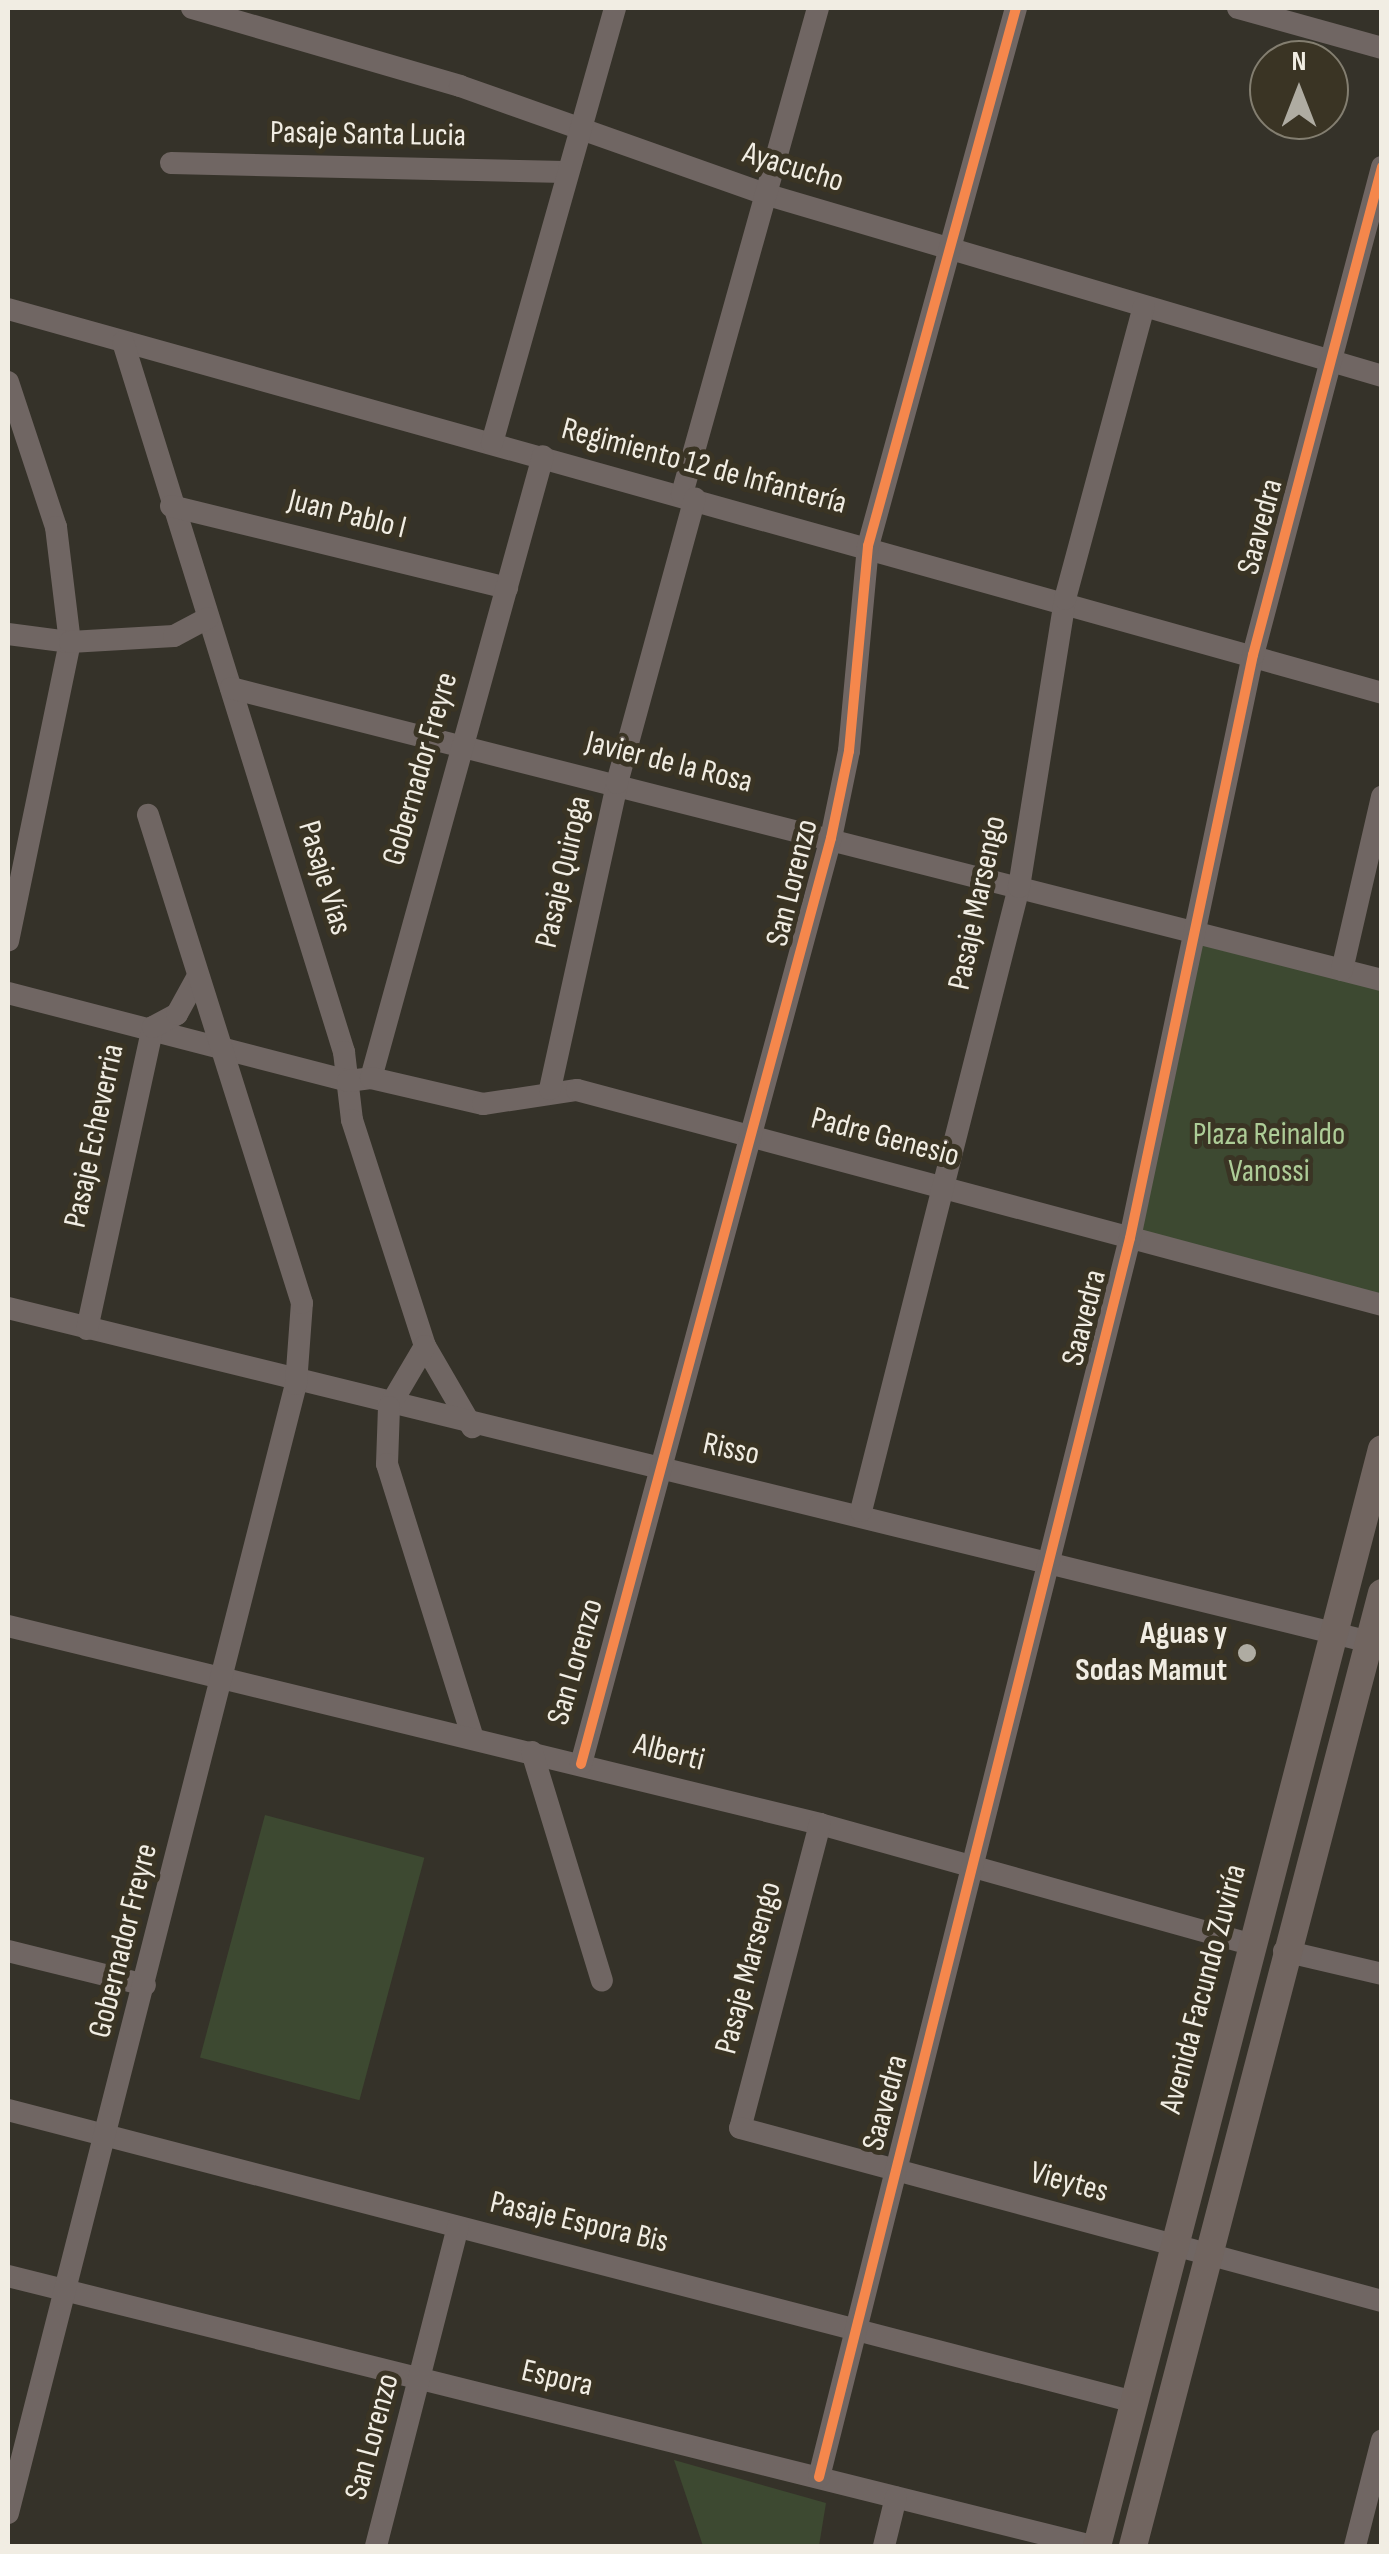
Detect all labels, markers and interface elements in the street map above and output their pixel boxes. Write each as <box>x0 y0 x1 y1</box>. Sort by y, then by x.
north arrow <box>1249 40 1349 140</box>
text: N <box>1292 45 1306 78</box>
street label: Pasaje Santa Lucia <box>270 114 466 156</box>
street label: Ayacucho <box>738 135 848 201</box>
street label: Regimiento 12 de Infantería <box>557 410 851 524</box>
street label: Saavedra <box>1230 475 1292 579</box>
street label: Juan Pablo I <box>284 482 410 548</box>
street label: Gobernador Freyre <box>375 668 467 870</box>
street label: Javier de la Rosa <box>582 724 756 802</box>
street label: Pasaje Quiroga <box>528 792 600 952</box>
street label: Pasaje Marsengo <box>941 813 1015 993</box>
street label: Pasaje Vías <box>289 816 359 940</box>
street label: San Lorenzo <box>759 816 827 950</box>
street label: Pasaje Echeverria <box>57 1041 133 1231</box>
street label: Padre Genesio <box>807 1100 963 1176</box>
park label: Plaza Reinaldo Vanossi <box>1193 1117 1345 1192</box>
street label: Saavedra <box>1055 1266 1115 1370</box>
street label: Risso <box>699 1425 763 1475</box>
street label: San Lorenzo <box>540 1595 612 1729</box>
place label: Aguas y Sodas Mamut <box>1075 1616 1227 1691</box>
marker: Aguas y Sodas Mamut <box>1236 1642 1258 1664</box>
street label: Alberti <box>630 1726 708 1780</box>
street label: Gobernador Freyre <box>81 1840 167 2042</box>
street label: Avenida Facundo Zuviría <box>1152 1860 1256 2118</box>
street label: Pasaje Marsengo <box>708 1878 790 2058</box>
street label: Saavedra <box>855 2051 917 2155</box>
street label: Vieytes <box>1026 2154 1112 2212</box>
street label: Pasaje Espora Bis <box>486 2184 672 2262</box>
street label: Espora <box>518 2352 596 2406</box>
street label: San Lorenzo <box>338 2370 408 2504</box>

